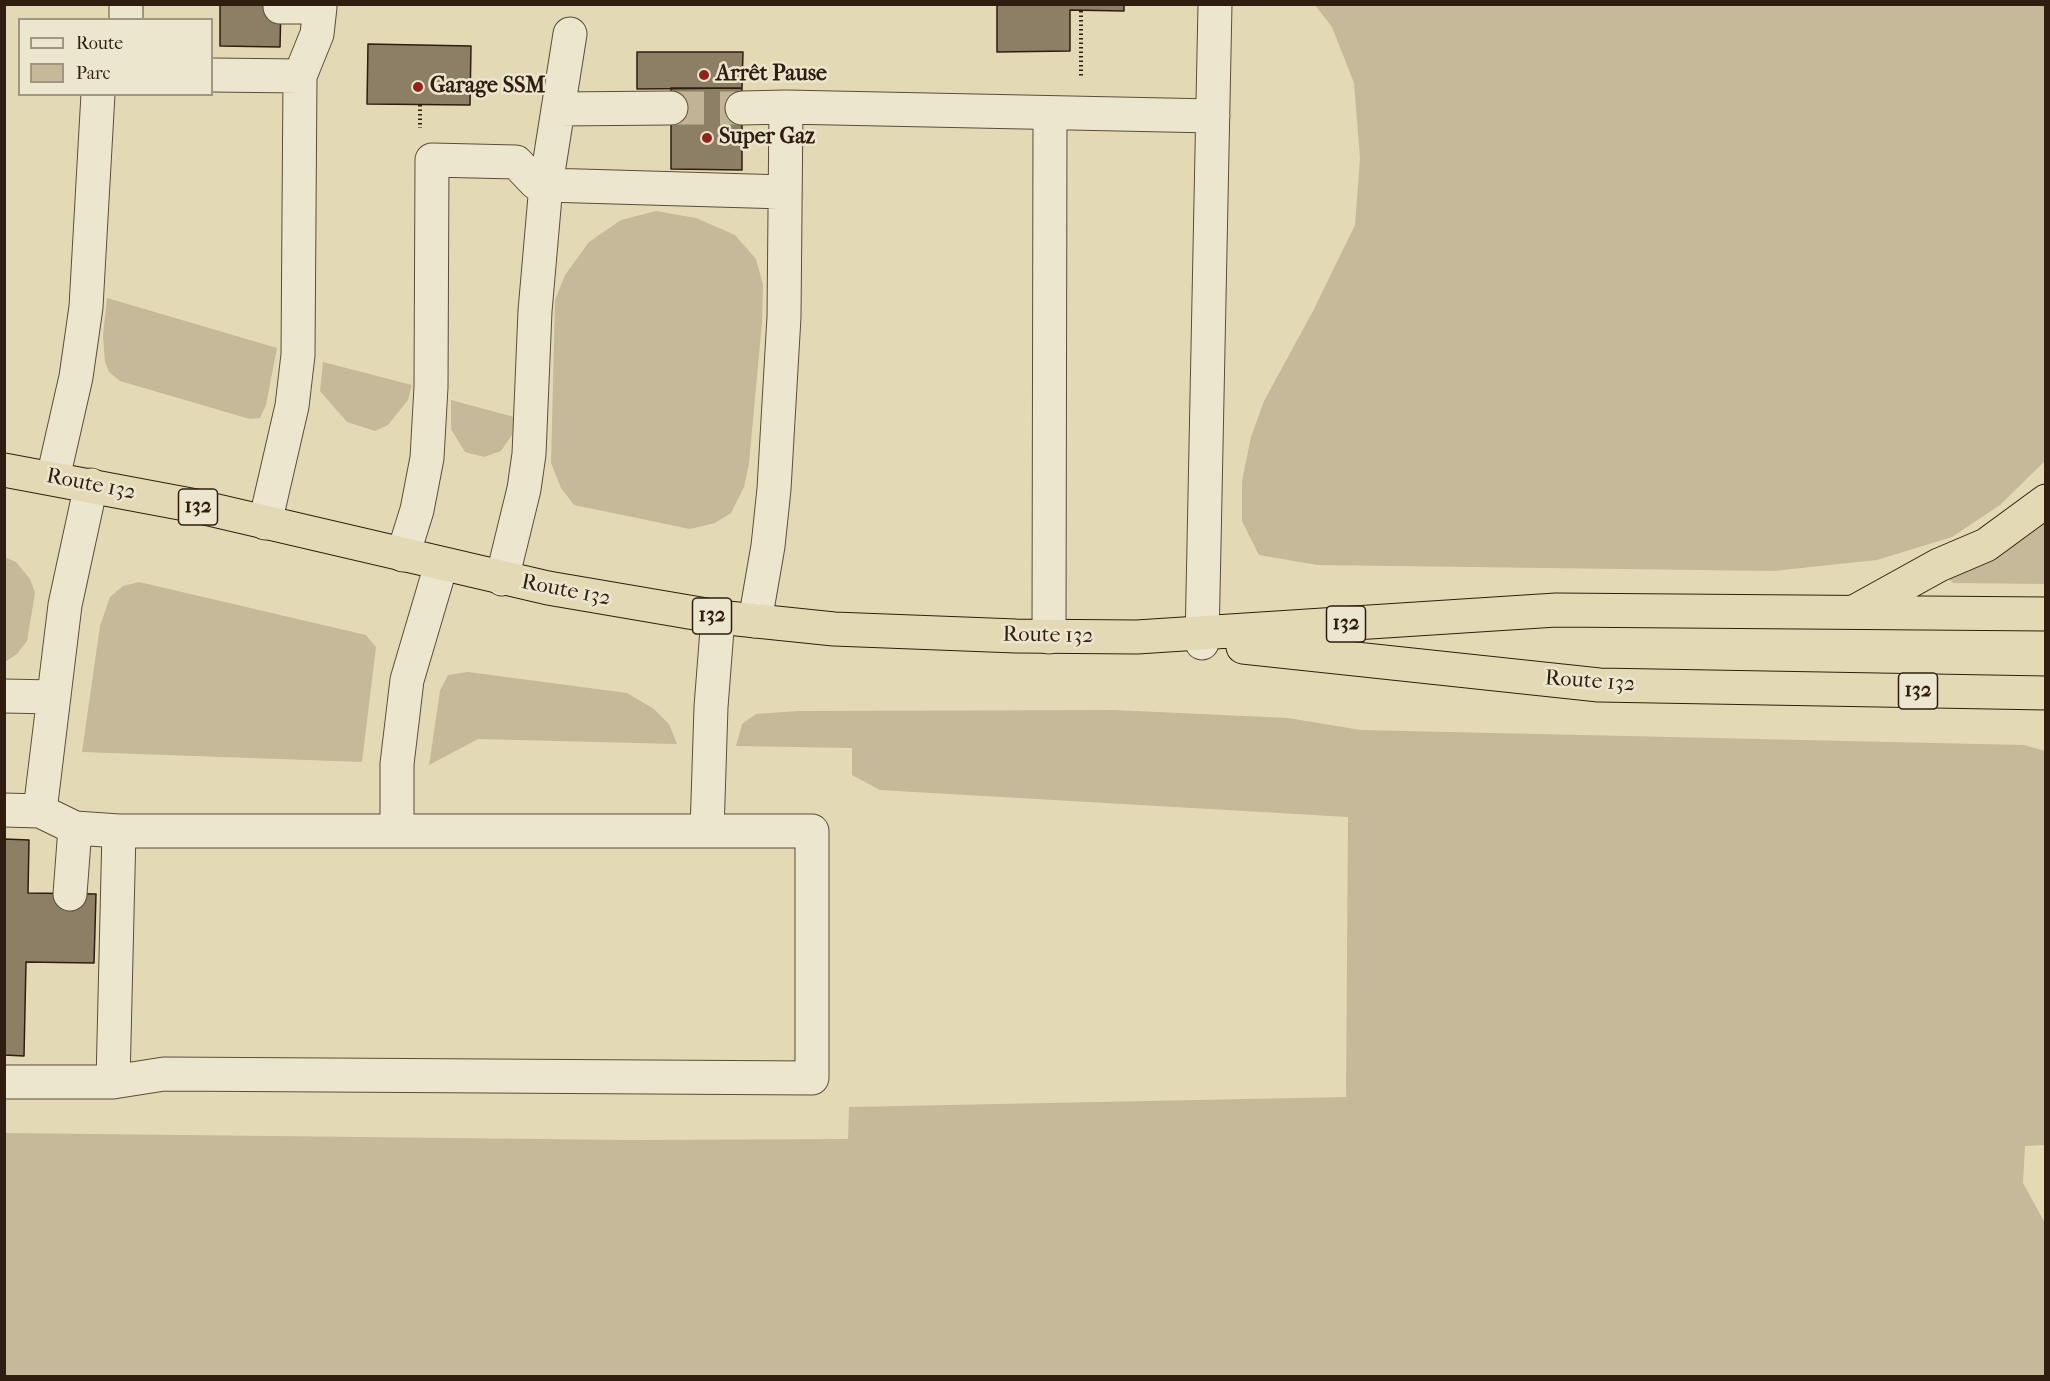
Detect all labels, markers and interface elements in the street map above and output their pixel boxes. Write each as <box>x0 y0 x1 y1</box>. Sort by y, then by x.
legend <box>18 18 213 96</box>
text: Route <box>76 33 123 54</box>
place label: Arrêt Pause <box>716 62 827 88</box>
text: Parc <box>76 63 111 84</box>
marker: Arrêt Pause <box>697 68 711 82</box>
place label: Garage SSM <box>430 74 545 100</box>
marker: Garage SSM <box>411 80 425 94</box>
place label: Super Gaz <box>719 125 815 151</box>
marker: Super Gaz <box>700 131 714 145</box>
street label: Route 132 <box>44 463 138 507</box>
road number: 132 <box>178 489 218 525</box>
street label: Route 132 <box>519 569 613 613</box>
road number: 132 <box>692 598 732 634</box>
road number: 132 <box>1326 606 1366 642</box>
street label: Route 132 <box>1002 622 1094 650</box>
street label: Route 132 <box>1544 666 1636 698</box>
road number: 132 <box>1898 673 1938 709</box>

